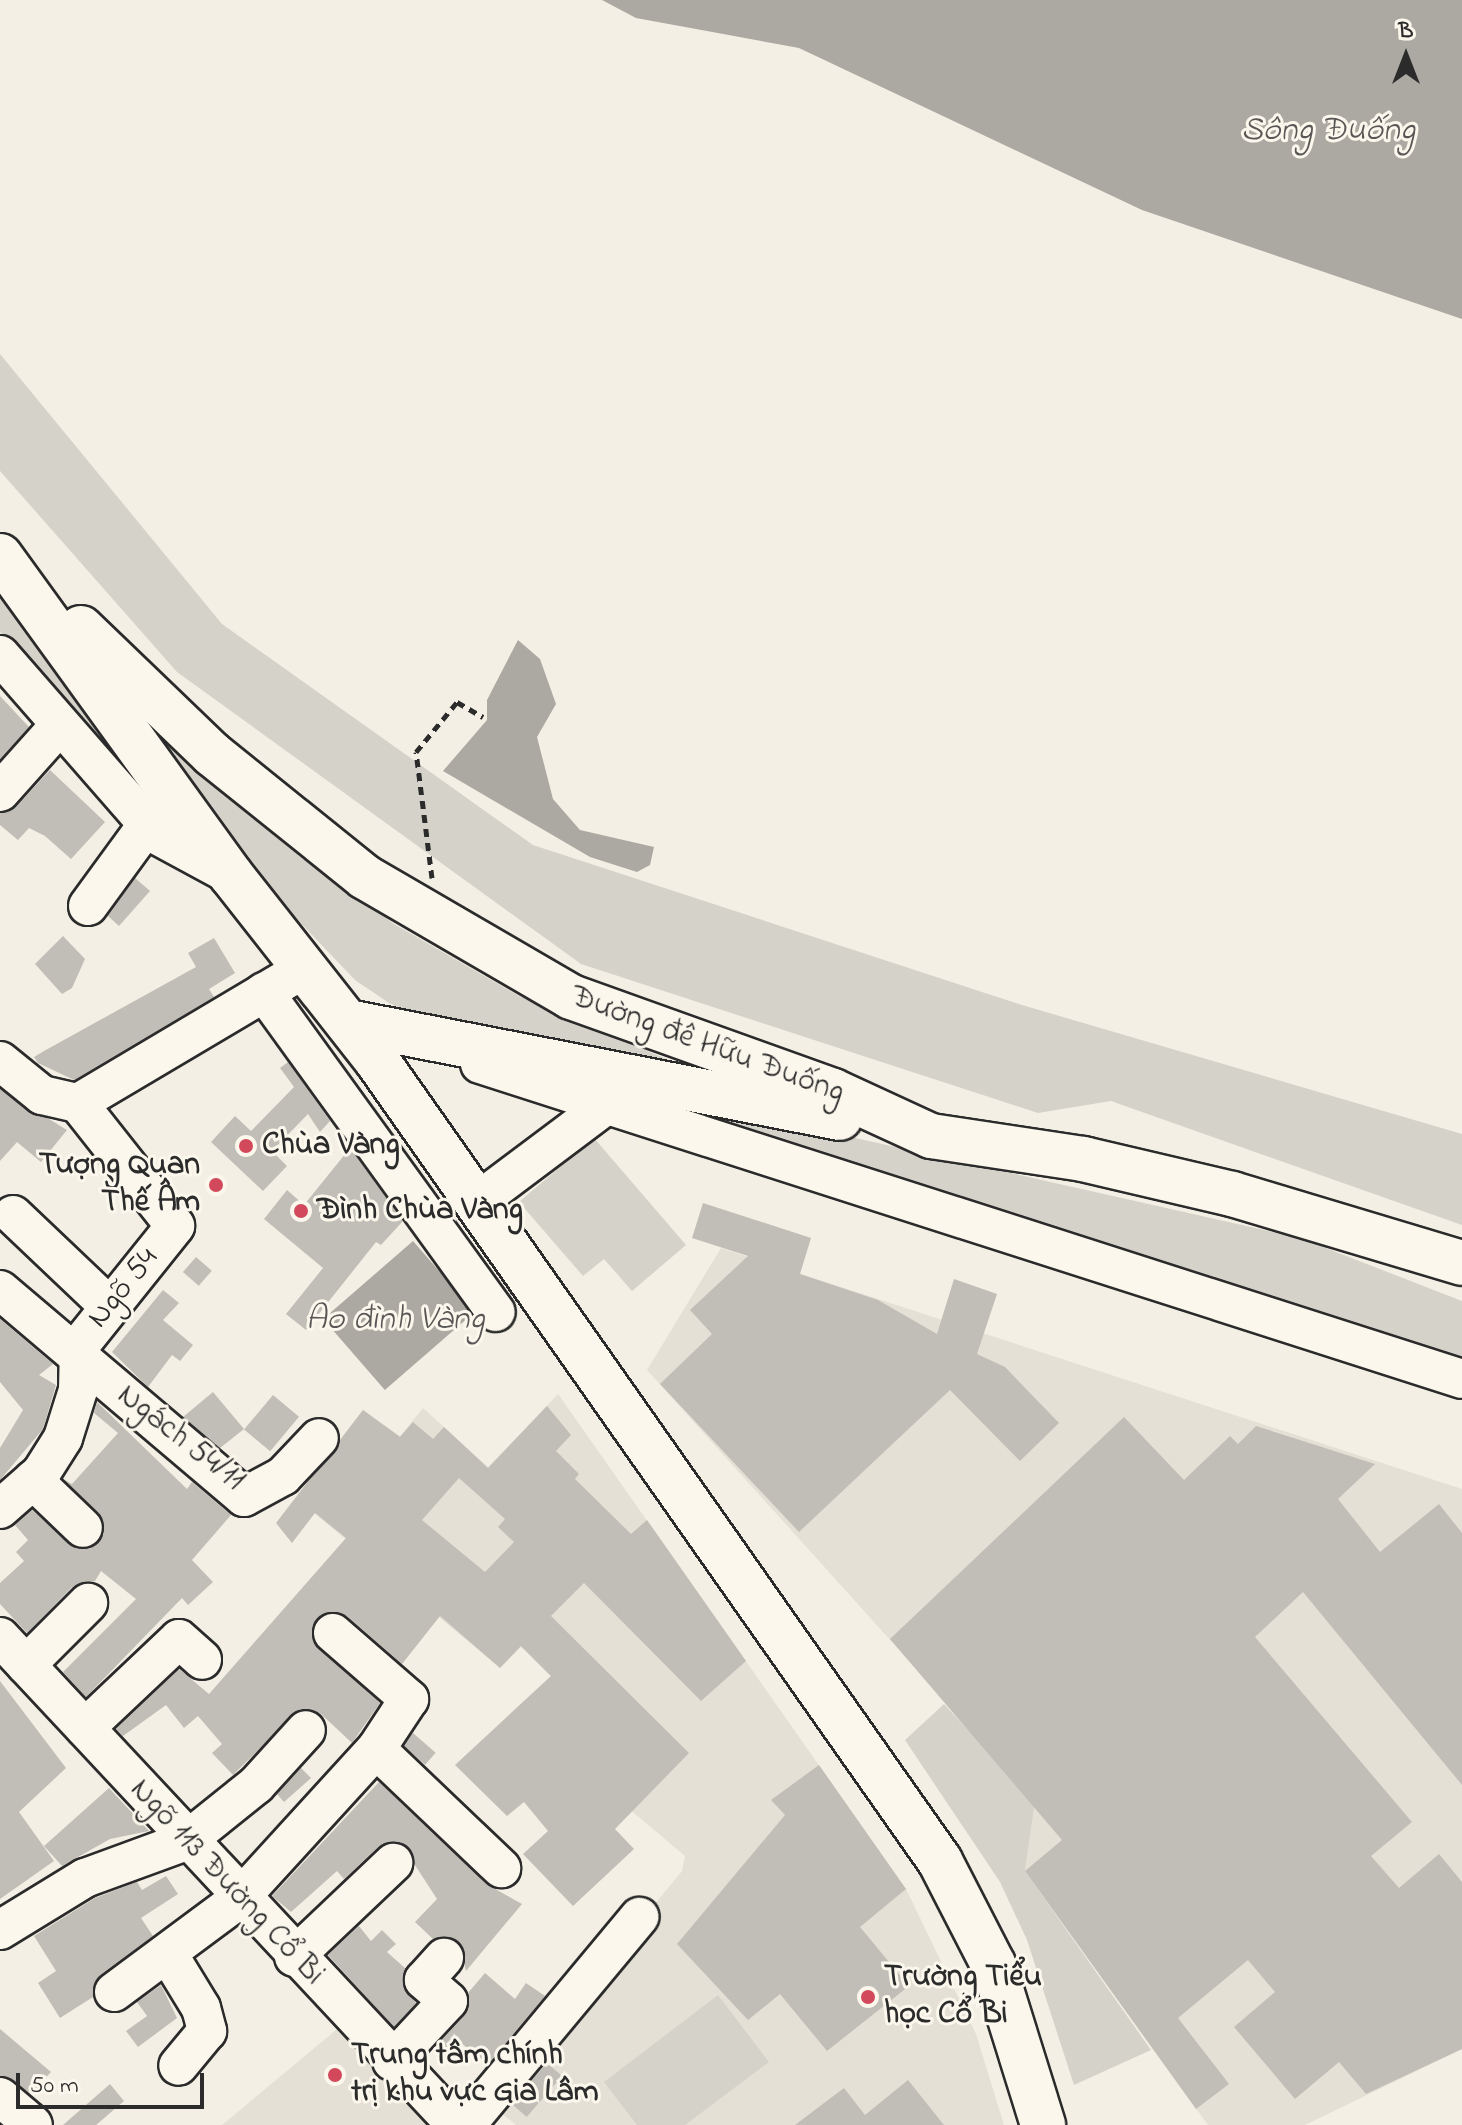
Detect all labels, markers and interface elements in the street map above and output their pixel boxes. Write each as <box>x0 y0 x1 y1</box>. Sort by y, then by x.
north arrow <box>1366 16 1446 96</box>
text: B <box>1399 16 1413 48</box>
water label: Sông Đuống <box>1241 112 1415 152</box>
street label: Đường đê Hữu Đuống <box>565 979 849 1113</box>
place label: Chùa Vàng <box>262 1127 400 1165</box>
marker: Chùa Vàng <box>237 1137 255 1155</box>
place label: Tượng Quan Thế Âm <box>39 1148 200 1223</box>
marker: Tượng Quan Thế Âm <box>207 1176 225 1194</box>
place label: Đình Chùa Vàng <box>317 1192 523 1230</box>
marker: Đình Chùa Vàng <box>292 1202 310 1220</box>
street label: Ngõ 54 <box>80 1241 168 1337</box>
water label: Ao đình Vàng <box>305 1301 485 1341</box>
street label: Ngách 54/11 <box>109 1377 251 1501</box>
street label: Ngõ 113 Đường Cổ Bi <box>120 1772 332 1994</box>
place label: Trường Tiểu học Cổ Bi <box>884 1960 1042 2035</box>
marker: Trường Tiểu học Cổ Bi <box>859 1988 877 2006</box>
place label: Trung tâm chính trị khu vực Gia Lâm <box>351 2038 599 2113</box>
scale bar <box>20 2057 208 2107</box>
marker: Trung tâm chính trị khu vực Gia Lâm <box>326 2066 344 2084</box>
text: 50 m <box>30 2069 79 2104</box>

